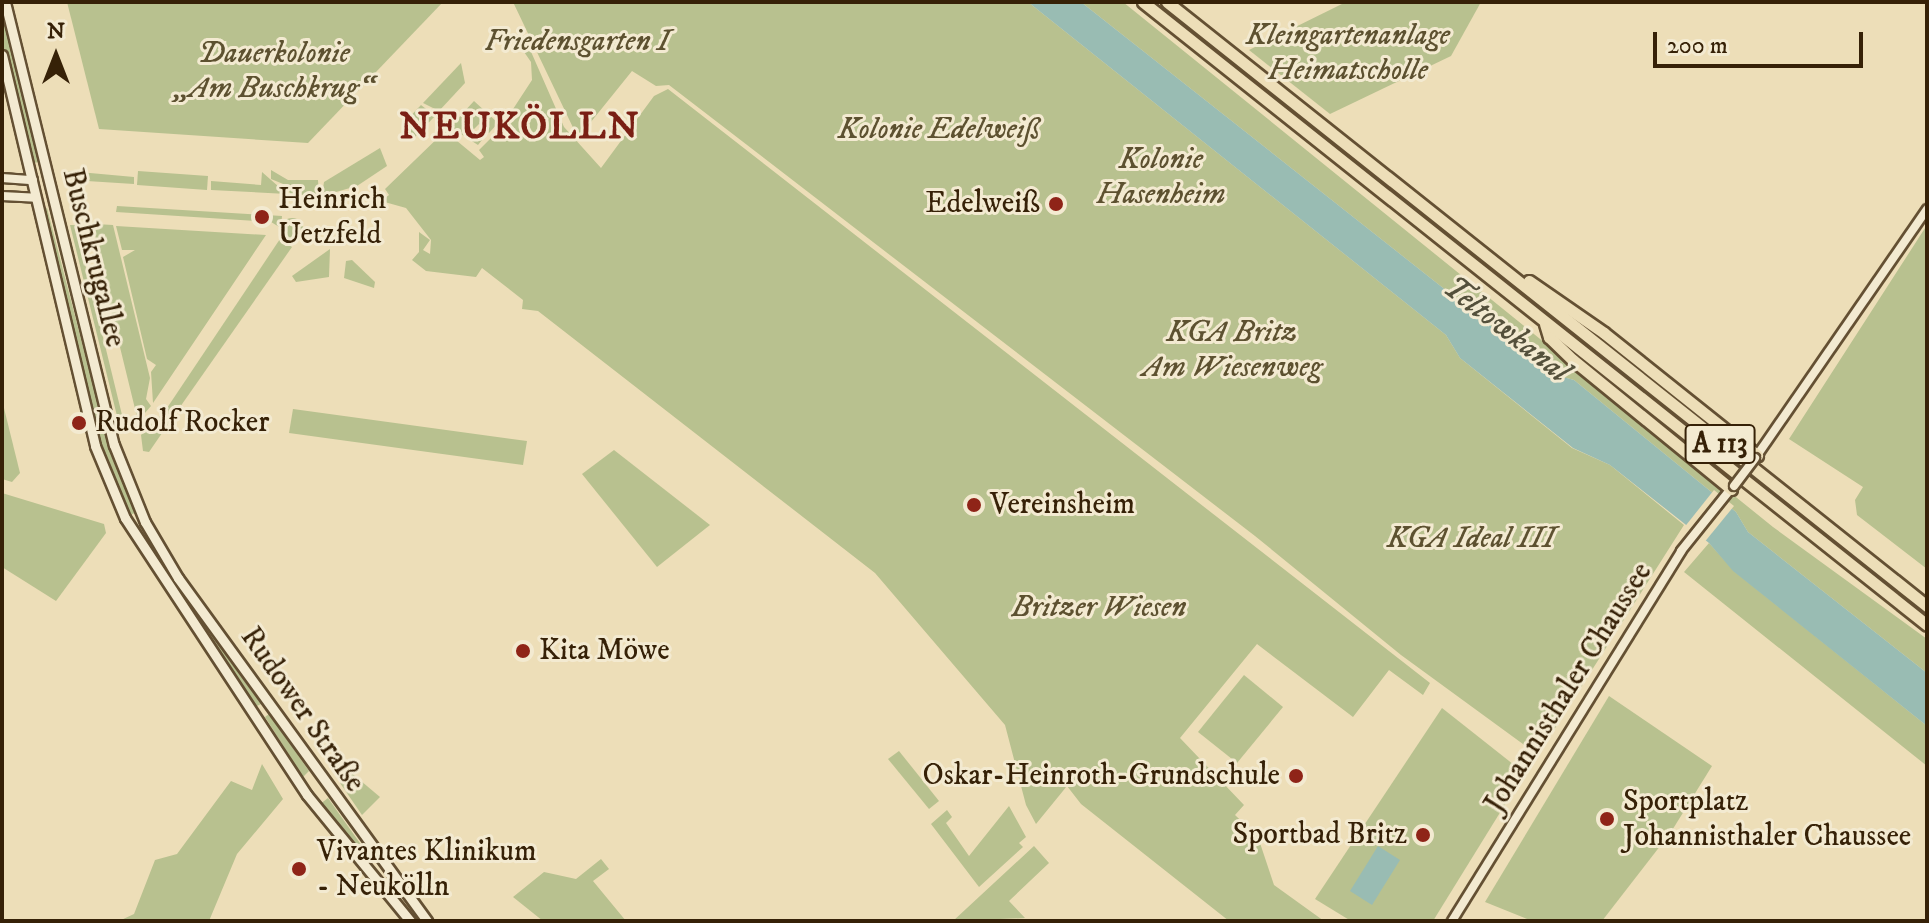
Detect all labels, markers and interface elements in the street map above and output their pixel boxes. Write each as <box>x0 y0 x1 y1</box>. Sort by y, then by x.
north arrow <box>16 16 96 96</box>
scale bar <box>1657 16 1867 66</box>
text: N <box>47 18 65 45</box>
park label: Kleingartenanlage Heimatscholle <box>1246 18 1450 88</box>
park label: Friedensgarten I <box>484 24 670 60</box>
text: 200 m <box>1667 31 1728 61</box>
park label: Dauerkolonie „Am Buschkrug“ <box>174 36 374 106</box>
district label: NEUKÖLLN <box>399 105 641 151</box>
park label: Kolonie Edelweiß <box>838 112 1040 148</box>
park label: Kolonie Hasenheim <box>1097 142 1225 212</box>
street label: Buschkrugallee <box>53 165 133 351</box>
place label: Heinrich Uetzfeld <box>278 182 386 252</box>
place label: Edelweiß <box>925 186 1040 222</box>
marker: Edelweiß <box>1047 195 1065 213</box>
marker: Heinrich Uetzfeld <box>253 208 271 226</box>
water label: Teltowkanal <box>1435 269 1577 391</box>
park label: KGA Britz Am Wiesenweg <box>1142 315 1322 386</box>
place label: Rudolf Rocker <box>95 405 269 441</box>
marker: Rudolf Rocker <box>70 414 88 432</box>
road number: A 113 <box>1684 420 1756 468</box>
place label: Vereinsheim <box>990 487 1135 523</box>
marker: Vereinsheim <box>965 496 983 514</box>
park label: KGA Ideal III <box>1387 521 1555 557</box>
street label: Johannisthaler Chaussee <box>1477 556 1661 820</box>
park label: Britzer Wiesen <box>1012 590 1186 626</box>
street label: Rudower Straße <box>232 621 372 799</box>
place label: Kita Möwe <box>539 633 670 669</box>
marker: Kita Möwe <box>514 642 532 660</box>
place label: Oskar-Heinroth-Grundschule <box>922 758 1280 794</box>
marker: Oskar-Heinroth-Grundschule <box>1287 767 1305 785</box>
place label: Sportplatz Johannisthaler Chaussee <box>1623 784 1911 854</box>
marker: Sportplatz Johannisthaler Chaussee <box>1598 810 1616 828</box>
place label: Sportbad Britz <box>1233 817 1407 853</box>
marker: Sportbad Britz <box>1414 826 1432 844</box>
place label: Vivantes Klinikum - Neukölln <box>317 834 536 904</box>
marker: Vivantes Klinikum - Neukölln <box>288 858 310 880</box>

